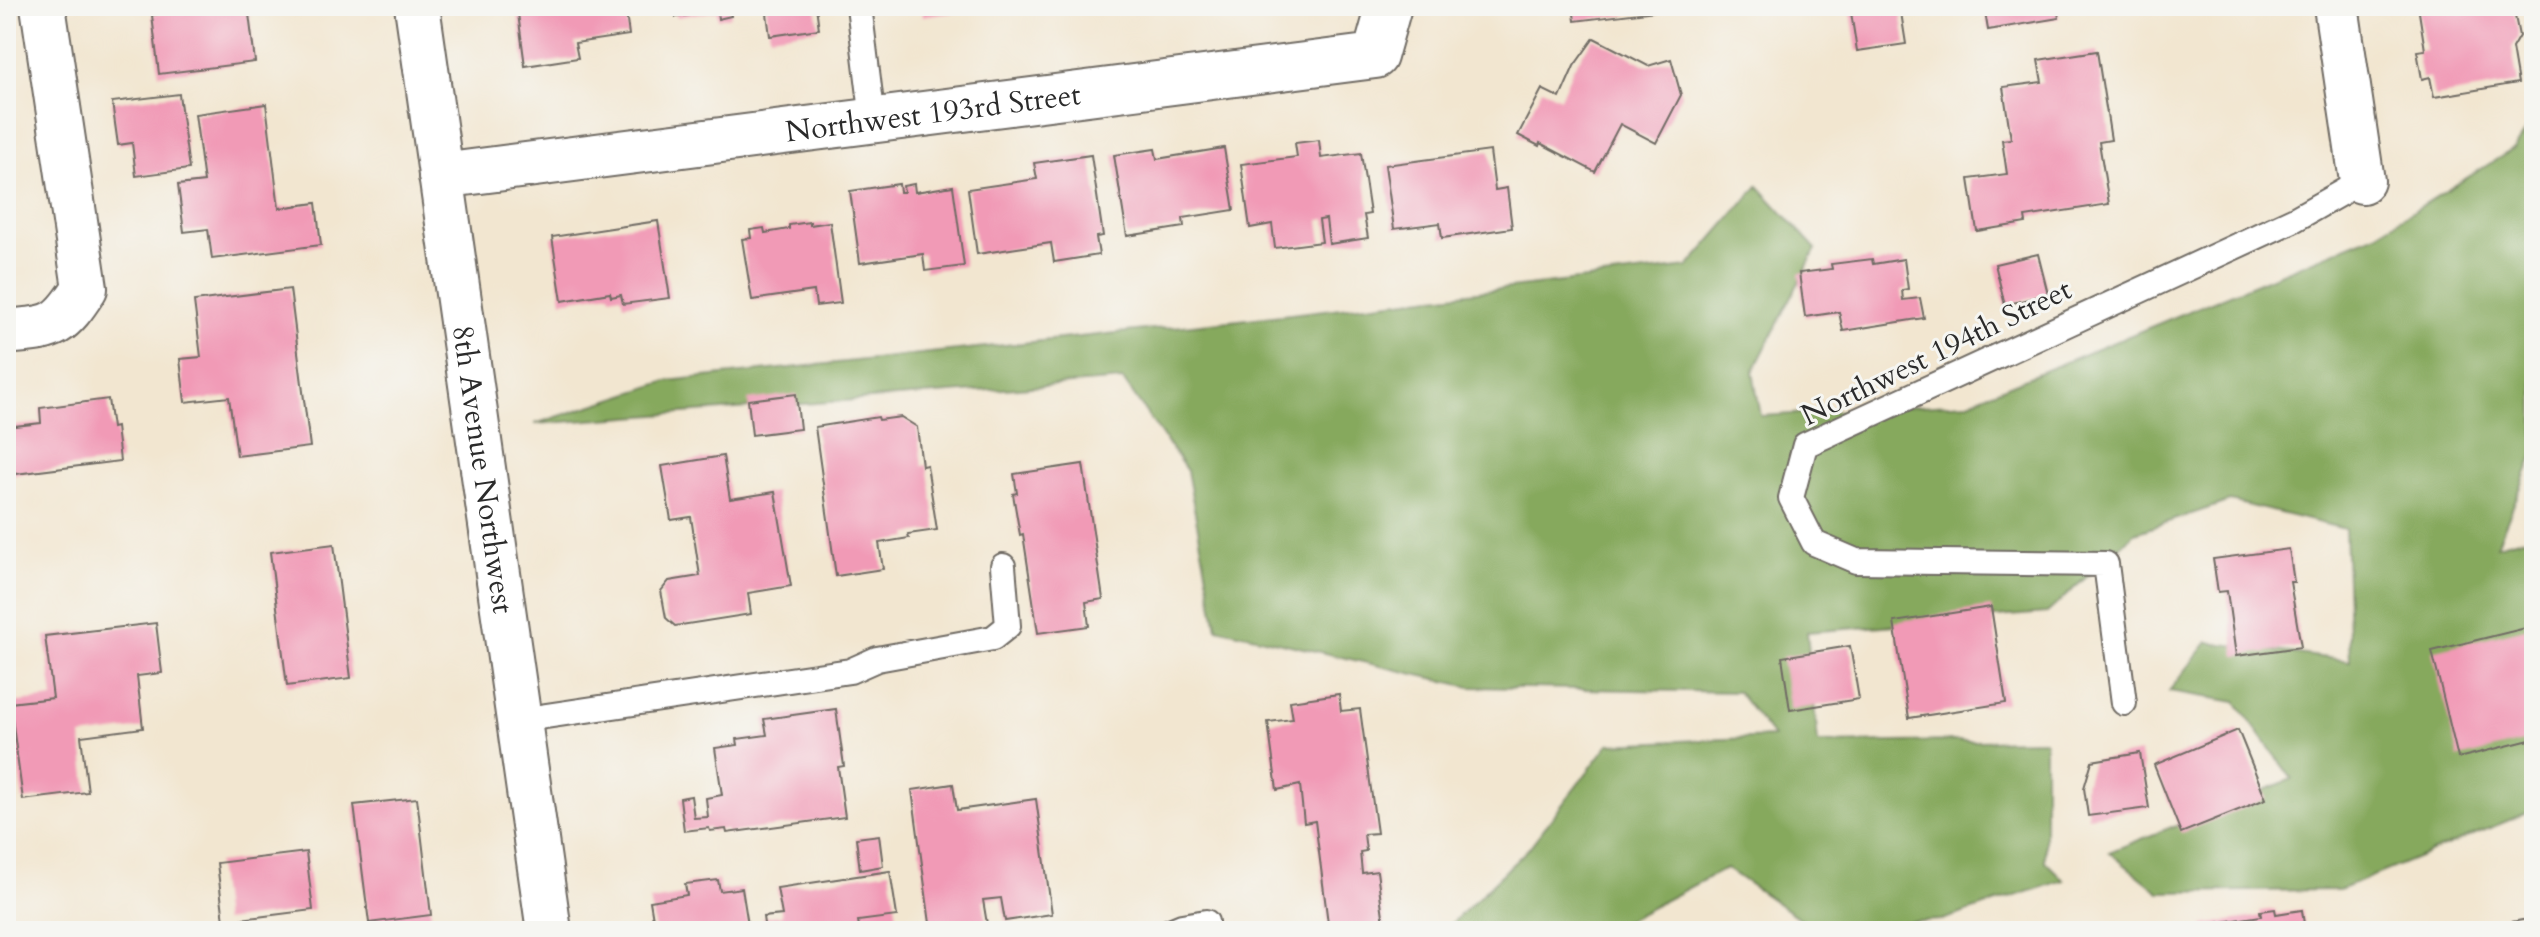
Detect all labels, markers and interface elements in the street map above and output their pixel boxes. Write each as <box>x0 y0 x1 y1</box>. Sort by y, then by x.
street label: Northwest 193rd Street <box>783 74 1084 153</box>
street label: Northwest 194th Street <box>1794 269 2079 436</box>
street label: 8th Avenue Northwest <box>442 323 524 617</box>

